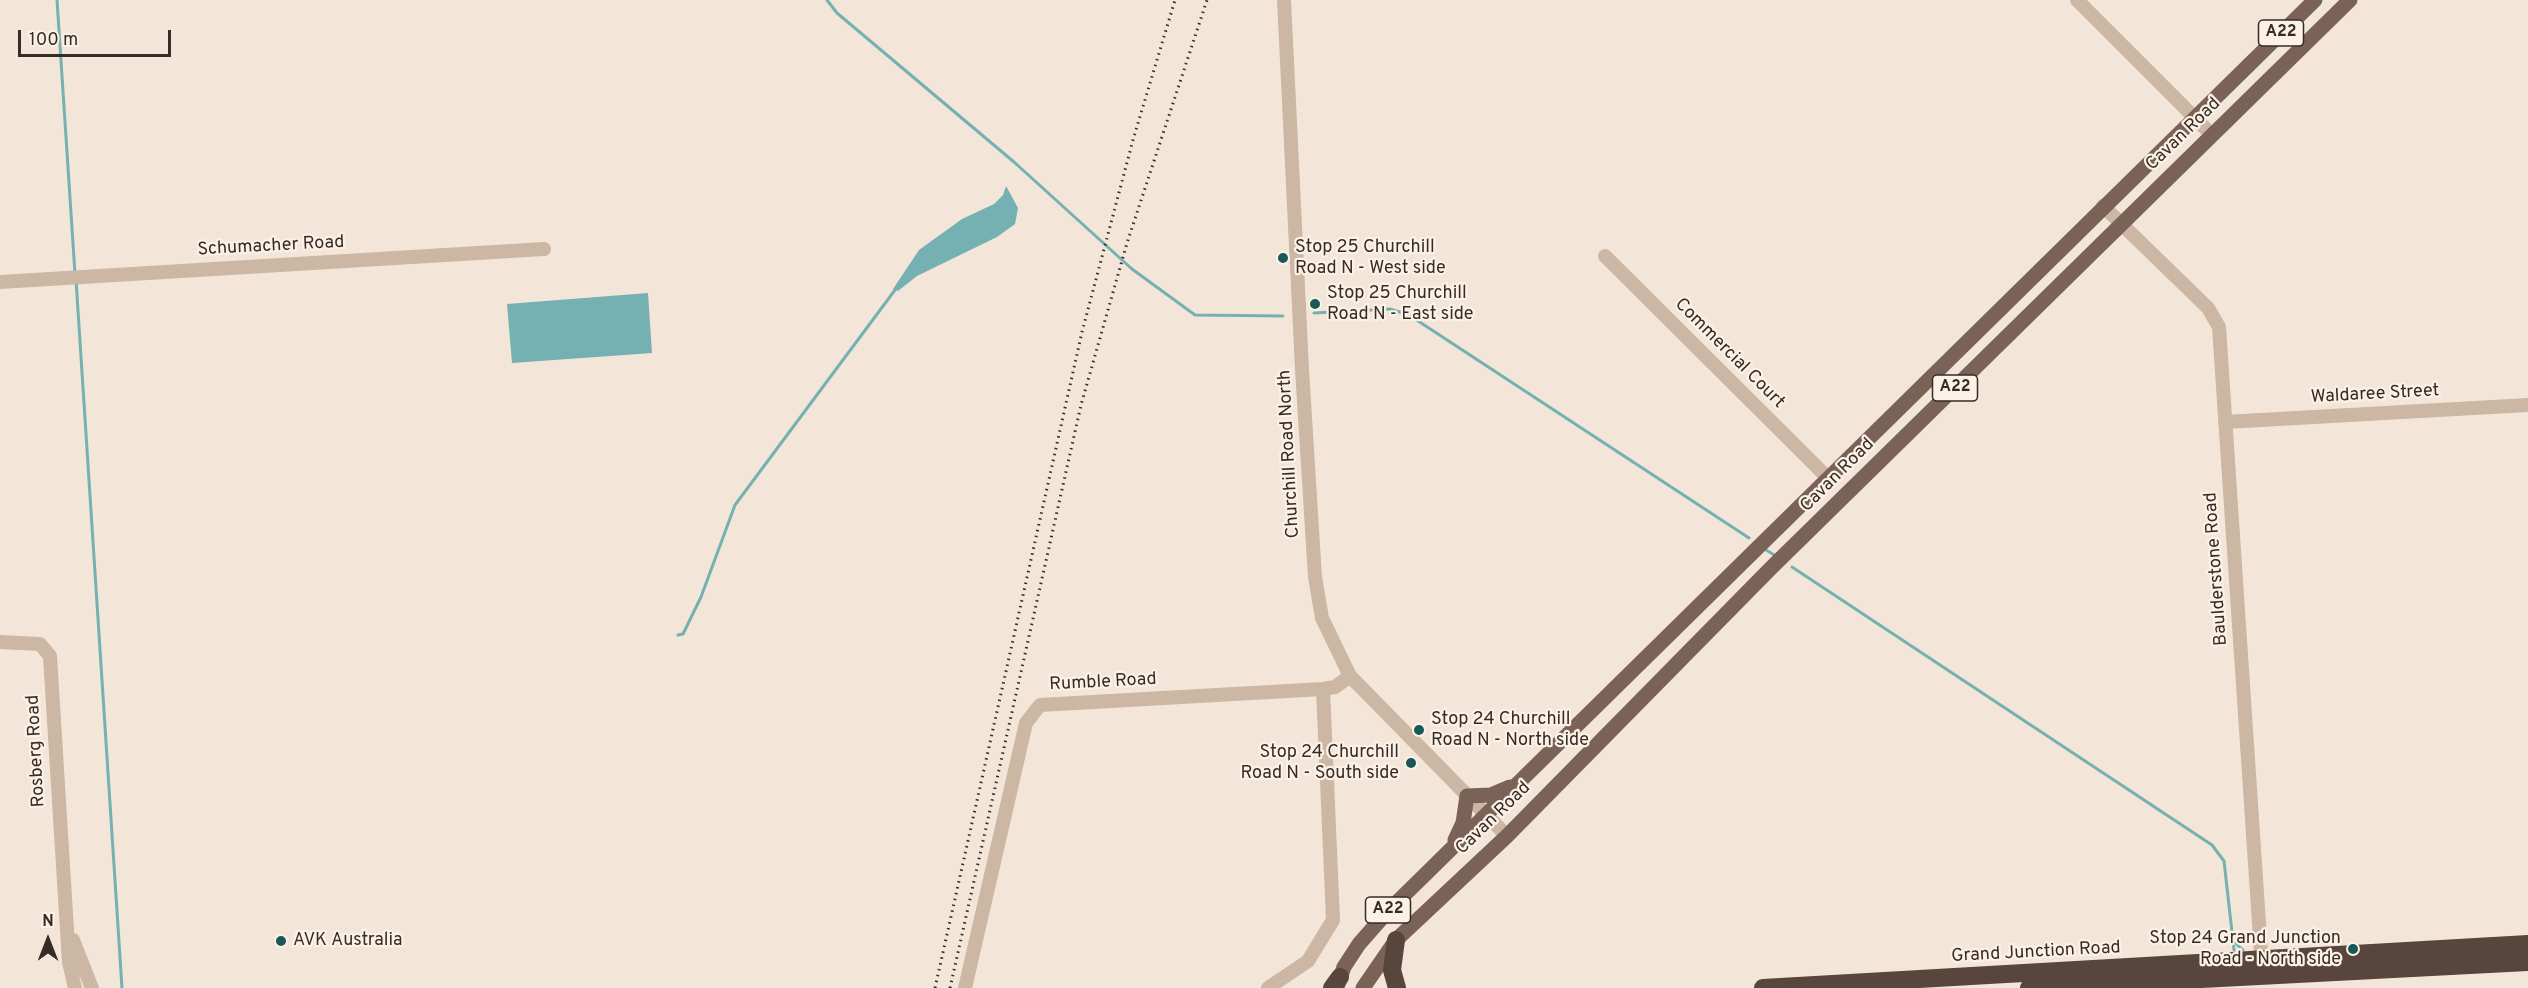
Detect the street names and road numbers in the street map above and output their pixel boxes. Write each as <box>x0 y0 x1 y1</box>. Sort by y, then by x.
road number: A22 <box>2258 20 2304 46</box>
street label: Cavan Road <box>2142 94 2226 176</box>
street label: Schumacher Road <box>197 232 345 262</box>
street label: Commercial Court <box>1669 294 1789 414</box>
street label: Churchill Road North <box>1275 369 1305 539</box>
road number: A22 <box>1932 375 1978 401</box>
street label: Waldaree Street <box>2310 381 2440 409</box>
street label: Cavan Road <box>1797 435 1879 517</box>
street label: Baulderstone Road <box>2201 491 2233 647</box>
street label: Rumble Road <box>1049 669 1157 697</box>
street label: Rosberg Road <box>23 694 51 808</box>
street label: Cavan Road <box>1452 778 1536 860</box>
road number: A22 <box>1366 897 1410 923</box>
street label: Grand Junction Road <box>1951 938 2121 968</box>

